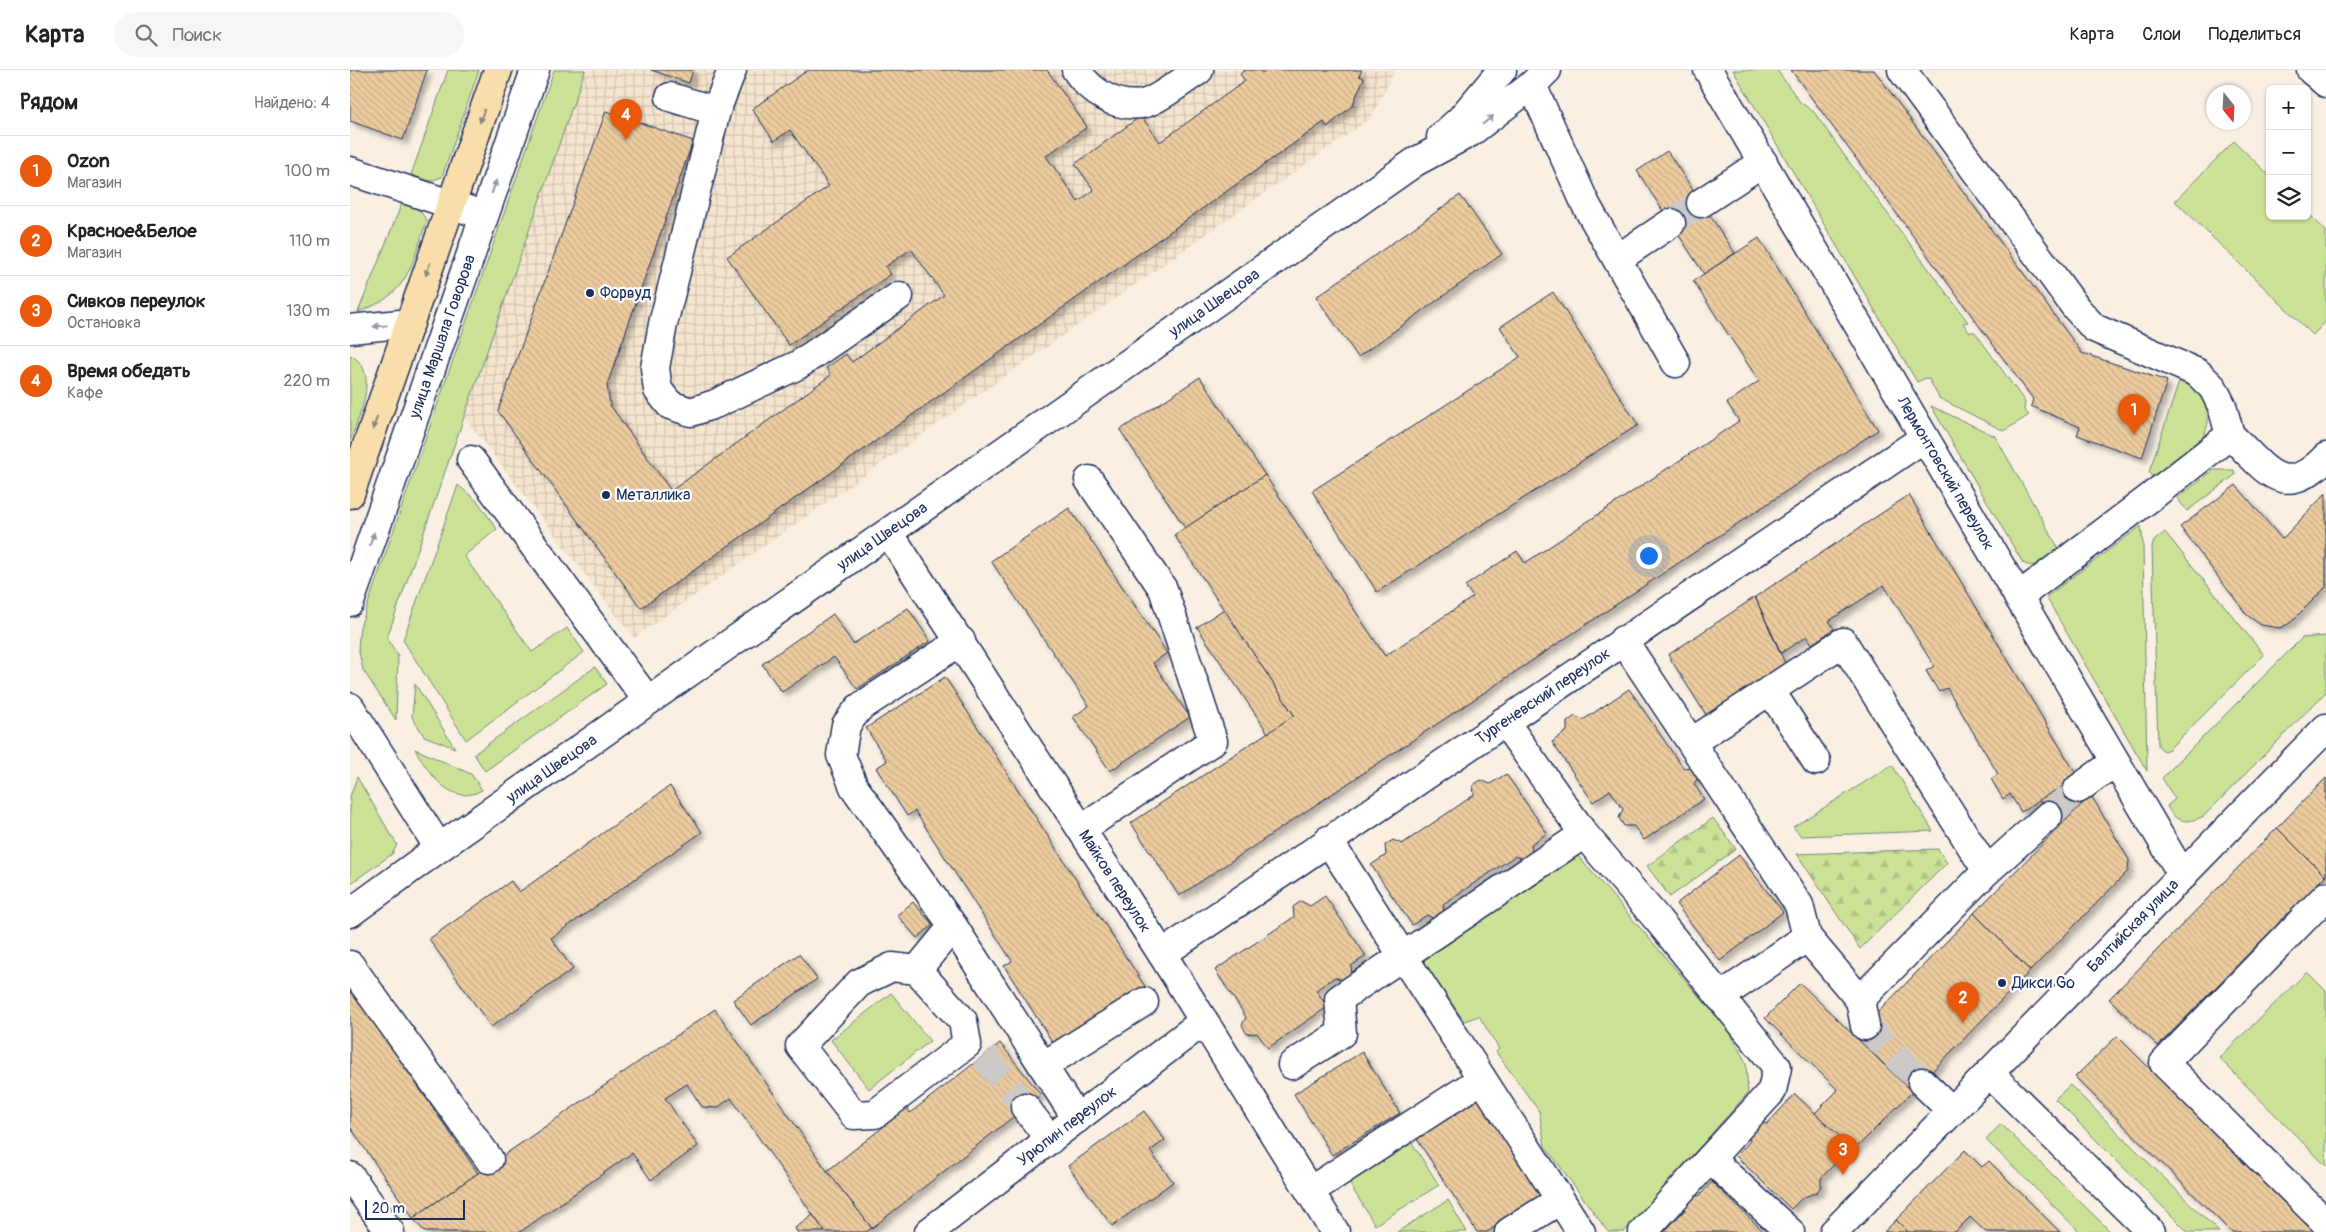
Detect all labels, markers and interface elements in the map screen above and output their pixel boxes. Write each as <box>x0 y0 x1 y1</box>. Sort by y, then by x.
search box <box>114 12 464 57</box>
text: Карта <box>25 20 84 49</box>
icon: search <box>132 21 160 49</box>
text: Поиск <box>172 23 222 47</box>
text: Карта <box>2070 23 2114 46</box>
text: Слои <box>2142 23 2180 46</box>
text: Поделиться <box>2208 23 2301 46</box>
north arrow <box>2206 85 2251 130</box>
map controls <box>2266 85 2311 220</box>
button: + <box>2266 85 2311 130</box>
text: Рядом <box>20 89 78 116</box>
text: Найдено: 4 <box>254 93 330 113</box>
pin: 4 <box>610 99 642 140</box>
one-way arrow <box>478 109 486 124</box>
one-way arrow <box>1481 114 1494 125</box>
button: − <box>2266 130 2311 175</box>
text: Ozon <box>67 149 110 173</box>
text: 1 <box>33 161 39 181</box>
text: 100 m <box>284 161 330 181</box>
text: Магазин <box>67 173 122 193</box>
button: layers <box>2266 175 2311 220</box>
one-way arrow <box>490 179 498 194</box>
text: Красное&Белое <box>67 219 197 243</box>
text: 2 <box>32 231 40 251</box>
text: 110 m <box>289 231 330 251</box>
text: Магазин <box>67 243 122 263</box>
street label: улица Маршала Говорова <box>404 252 480 422</box>
one-way arrow <box>424 262 431 277</box>
street label: улица Швецова <box>1164 264 1264 342</box>
place label: Форвуд <box>600 283 652 303</box>
marker: Форвуд <box>584 287 596 299</box>
text: Сивков переулок <box>67 289 206 313</box>
text: 3 <box>32 301 40 321</box>
text: 130 m <box>286 301 330 321</box>
text: Остановка <box>67 313 141 333</box>
one-way arrow <box>372 322 388 330</box>
text: Время обедать <box>67 359 191 383</box>
text: 4 <box>31 371 41 391</box>
text: 220 m <box>284 371 330 391</box>
text: Кафе <box>67 383 103 403</box>
street label: Лермонтовский переулок <box>1892 392 1999 554</box>
pin: 1 <box>2118 394 2150 435</box>
one-way arrow <box>371 416 379 431</box>
place label: Металлика <box>616 485 691 505</box>
marker: Металлика <box>600 489 612 501</box>
street label: улица Швецова <box>832 498 931 576</box>
one-way arrow <box>368 531 376 546</box>
your location <box>1636 543 1662 569</box>
street label: Тургеневский переулок <box>1472 643 1614 749</box>
street label: улица Швецова <box>502 730 601 808</box>
street label: Майков переулок <box>1074 826 1155 936</box>
street label: Балтийская улица <box>2083 875 2183 977</box>
place label: Дикси Go <box>2011 973 2075 993</box>
marker: Дикси Go <box>1996 977 2008 989</box>
pin: 2 <box>1947 982 1979 1023</box>
street label: Урюпин переулок <box>1013 1082 1121 1171</box>
pin: 3 <box>1827 1134 1859 1175</box>
scale bar <box>365 1197 465 1220</box>
text: 20 m <box>372 1200 405 1217</box>

